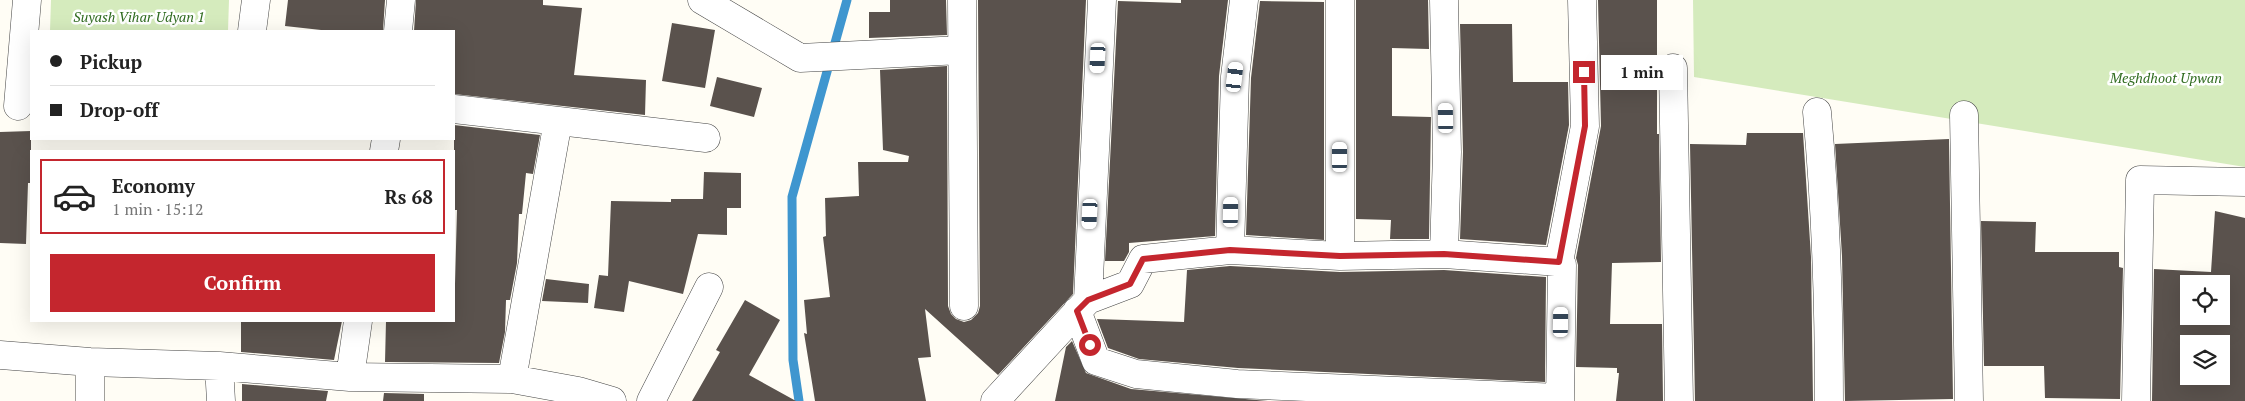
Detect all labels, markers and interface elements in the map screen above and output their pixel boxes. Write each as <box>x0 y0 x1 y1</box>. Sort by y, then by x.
park label: Suyash Vihar Udyan 1 <box>73 7 205 26</box>
car <box>1089 43 1106 73</box>
text: Pickup <box>80 49 142 74</box>
callout: 1 min <box>1602 54 1684 90</box>
car <box>1225 61 1244 93</box>
route end <box>1573 61 1595 83</box>
text: 1 min <box>1620 61 1664 83</box>
park label: Meghdhoot Upwan <box>2109 68 2222 87</box>
text: Drop-off <box>80 97 158 122</box>
car <box>1438 103 1453 133</box>
car <box>1332 142 1347 172</box>
text: Economy <box>112 173 195 198</box>
icon: car <box>52 174 97 219</box>
text: Rs 68 <box>385 184 433 209</box>
car <box>1223 197 1238 227</box>
text: 1 min · 15:12 <box>112 198 204 220</box>
car <box>1081 199 1098 229</box>
button: Confirm <box>50 254 435 312</box>
map controls <box>2180 275 2230 385</box>
button: locate <box>2180 275 2230 325</box>
car <box>1553 307 1568 337</box>
route start <box>1079 334 1101 356</box>
button: layers <box>2180 335 2230 385</box>

